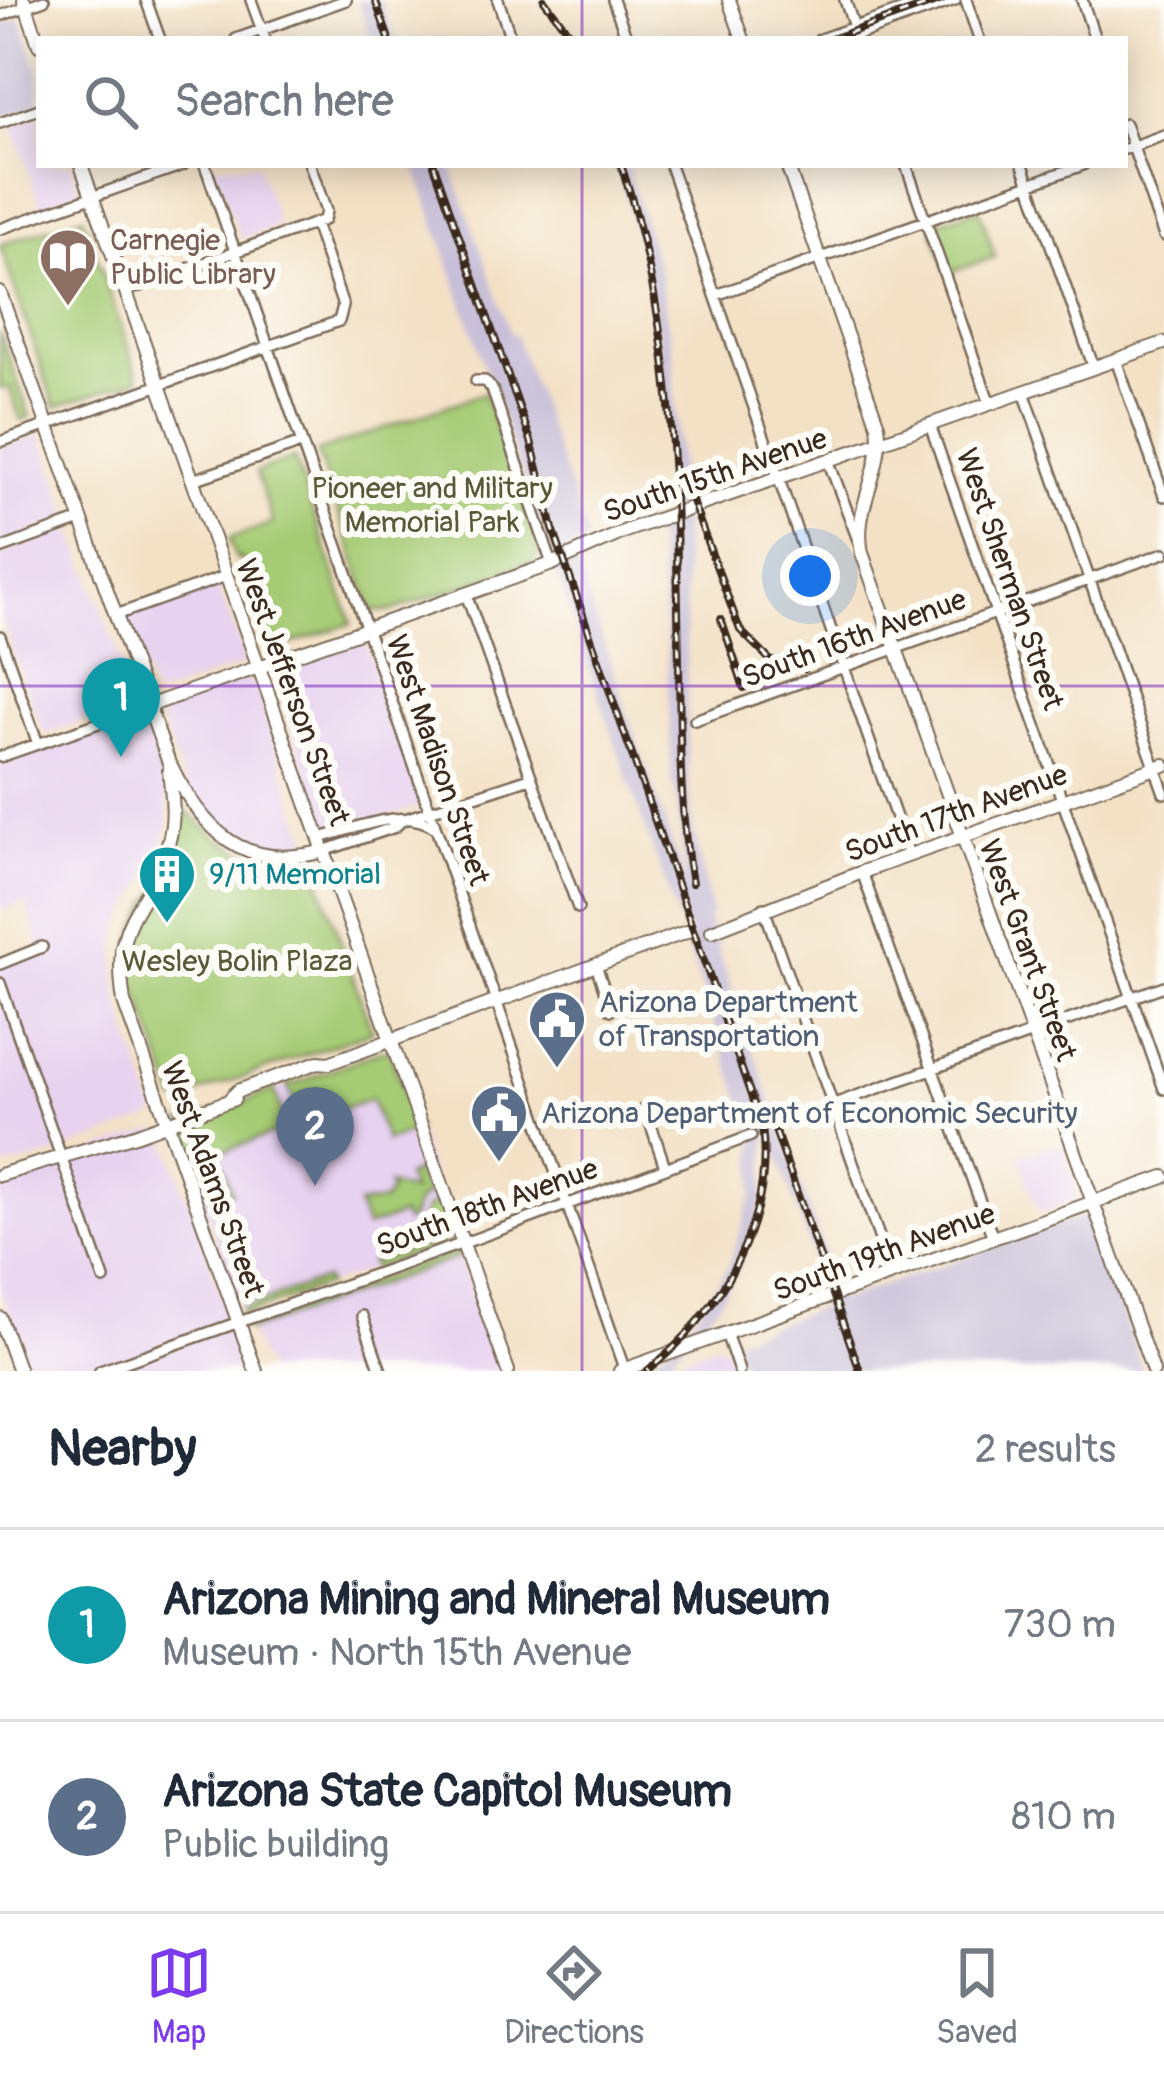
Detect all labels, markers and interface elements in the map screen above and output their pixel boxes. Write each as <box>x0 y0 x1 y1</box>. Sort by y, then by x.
search box <box>36 36 1128 168</box>
icon: search <box>78 69 144 135</box>
text: Search here <box>174 74 394 130</box>
place label: Carnegie Public Library <box>110 222 276 293</box>
library icon: Carnegie Public Library <box>37 226 99 308</box>
street label: South 15th Avenue <box>598 420 832 531</box>
street label: West Sherman Street <box>947 444 1072 716</box>
park label: Pioneer and Military Memorial Park <box>311 470 553 541</box>
your location <box>780 546 840 606</box>
street label: West Jefferson Street <box>227 554 358 831</box>
street label: South 16th Avenue <box>737 581 971 696</box>
street label: West Madison Street <box>377 630 498 891</box>
pin: 1 <box>82 658 160 757</box>
street label: South 17th Avenue <box>840 756 1073 871</box>
street label: West Grant Street <box>970 835 1085 1067</box>
building icon: 9/11 Memorial <box>136 843 198 925</box>
place label: 9/11 Memorial <box>209 856 381 893</box>
park label: Wesley Bolin Plaza <box>121 943 353 980</box>
place label: Arizona Department of Transportation <box>599 984 858 1055</box>
public building icon: Arizona Department of Transportation <box>526 988 588 1070</box>
street label: West Adams Street <box>153 1056 273 1303</box>
public building icon: Arizona Department of Economic Security <box>468 1082 530 1164</box>
pin: 2 <box>276 1087 354 1186</box>
place label: Arizona Department of Economic Security <box>541 1095 1078 1132</box>
street label: South 18th Avenue <box>371 1150 603 1265</box>
street label: South 19th Avenue <box>768 1195 1000 1310</box>
text: Nearby <box>48 1417 196 1481</box>
text: 2 results <box>975 1425 1116 1474</box>
text: Arizona Mining and Mineral Museum <box>162 1572 830 1628</box>
text: 1 <box>79 1600 95 1649</box>
text: 730 m <box>1004 1600 1116 1649</box>
text: Museum · North 15th Avenue <box>162 1628 631 1677</box>
text: Arizona State Capitol Museum <box>162 1764 732 1820</box>
text: 2 <box>76 1792 98 1841</box>
text: 810 m <box>1011 1792 1116 1841</box>
text: Public building <box>162 1820 389 1869</box>
tab: Map <box>146 1940 212 2053</box>
tab: Directions <box>504 1940 644 2053</box>
tab: Saved <box>936 1940 1018 2053</box>

